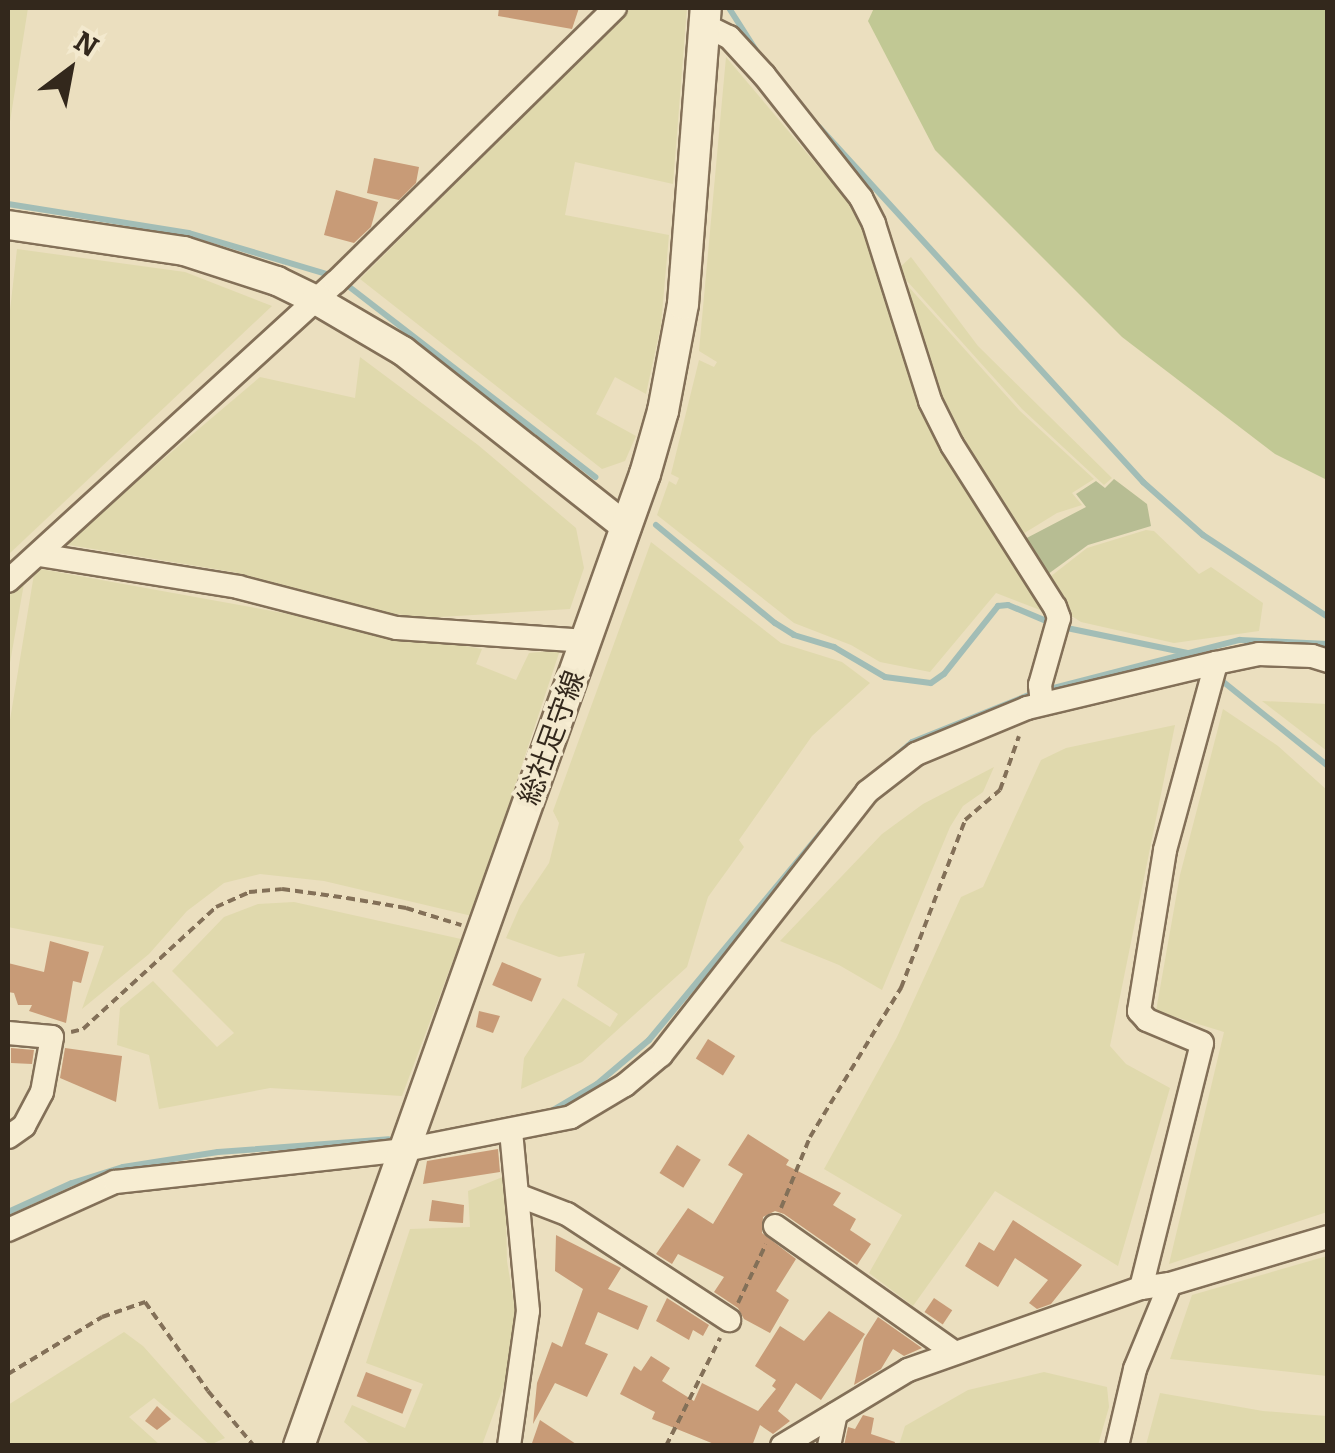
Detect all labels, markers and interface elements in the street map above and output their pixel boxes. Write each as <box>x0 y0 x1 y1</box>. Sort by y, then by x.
north arrow <box>20 20 120 120</box>
text: N <box>68 24 104 64</box>
street label: 総社足守線 <box>512 666 592 810</box>

